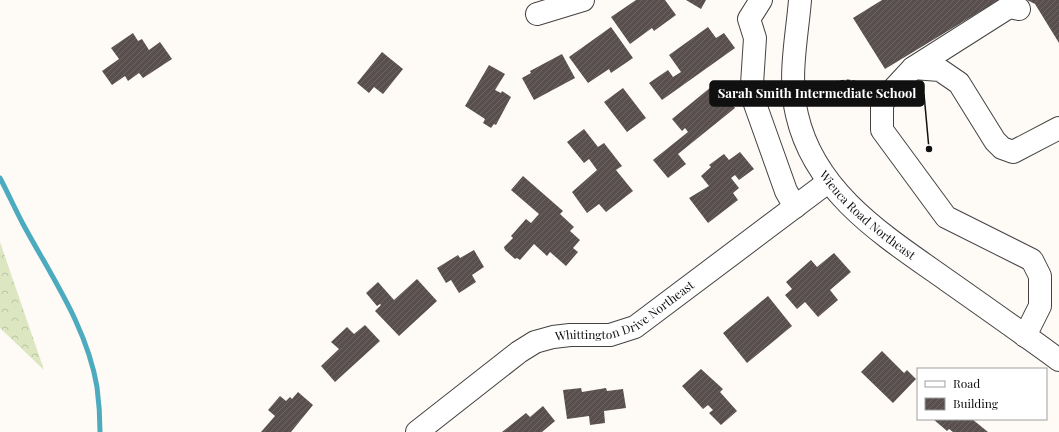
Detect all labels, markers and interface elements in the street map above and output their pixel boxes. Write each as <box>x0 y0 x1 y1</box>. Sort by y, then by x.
callout: Sarah Smith Intermediate School <box>710 81 924 106</box>
text: Sarah Smith Intermediate School <box>718 84 916 101</box>
street label: Wieuca Road Northeast <box>816 166 919 263</box>
street label: Whittington Drive Northeast <box>553 276 697 344</box>
legend <box>917 368 1047 420</box>
text: Road <box>953 375 980 391</box>
text: Building <box>953 395 999 411</box>

